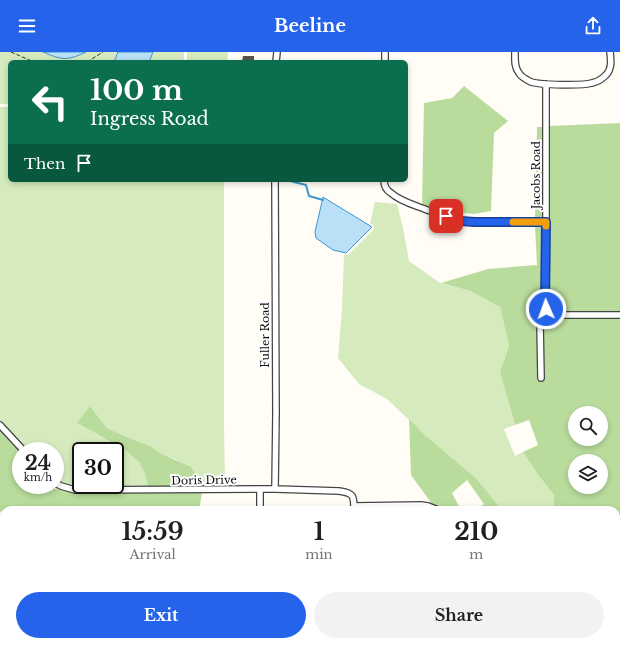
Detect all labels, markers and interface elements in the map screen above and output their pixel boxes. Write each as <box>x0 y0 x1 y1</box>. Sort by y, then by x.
icon: menu <box>16 15 38 37</box>
text: Beeline <box>274 15 346 37</box>
icon: share <box>582 15 604 37</box>
text: 100 m <box>90 73 183 108</box>
icon: left <box>24 76 76 128</box>
text: Ingress Road <box>90 108 209 130</box>
street label: Jacobs Road <box>529 141 543 211</box>
icon: arrive <box>73 152 95 174</box>
text: Then <box>24 154 65 173</box>
pin <box>429 199 463 233</box>
icon: arrive <box>435 205 457 227</box>
position arrow <box>525 288 567 330</box>
street label: Fuller Road <box>258 302 272 368</box>
map controls <box>568 406 608 494</box>
button: search <box>568 406 608 446</box>
speed limit sign: 30 <box>72 442 124 494</box>
text: 24 <box>25 451 51 475</box>
button: layers <box>568 454 608 494</box>
text: km/h <box>24 471 52 484</box>
street label: Doris Drive <box>171 472 237 488</box>
text: 15:59 <box>122 517 184 546</box>
text: 1 <box>314 517 324 546</box>
text: 210 <box>454 517 498 546</box>
text: Arrival <box>130 546 176 563</box>
text: min <box>305 546 333 563</box>
text: m <box>469 546 483 563</box>
button: Exit <box>16 592 306 638</box>
button: Share <box>314 592 604 638</box>

